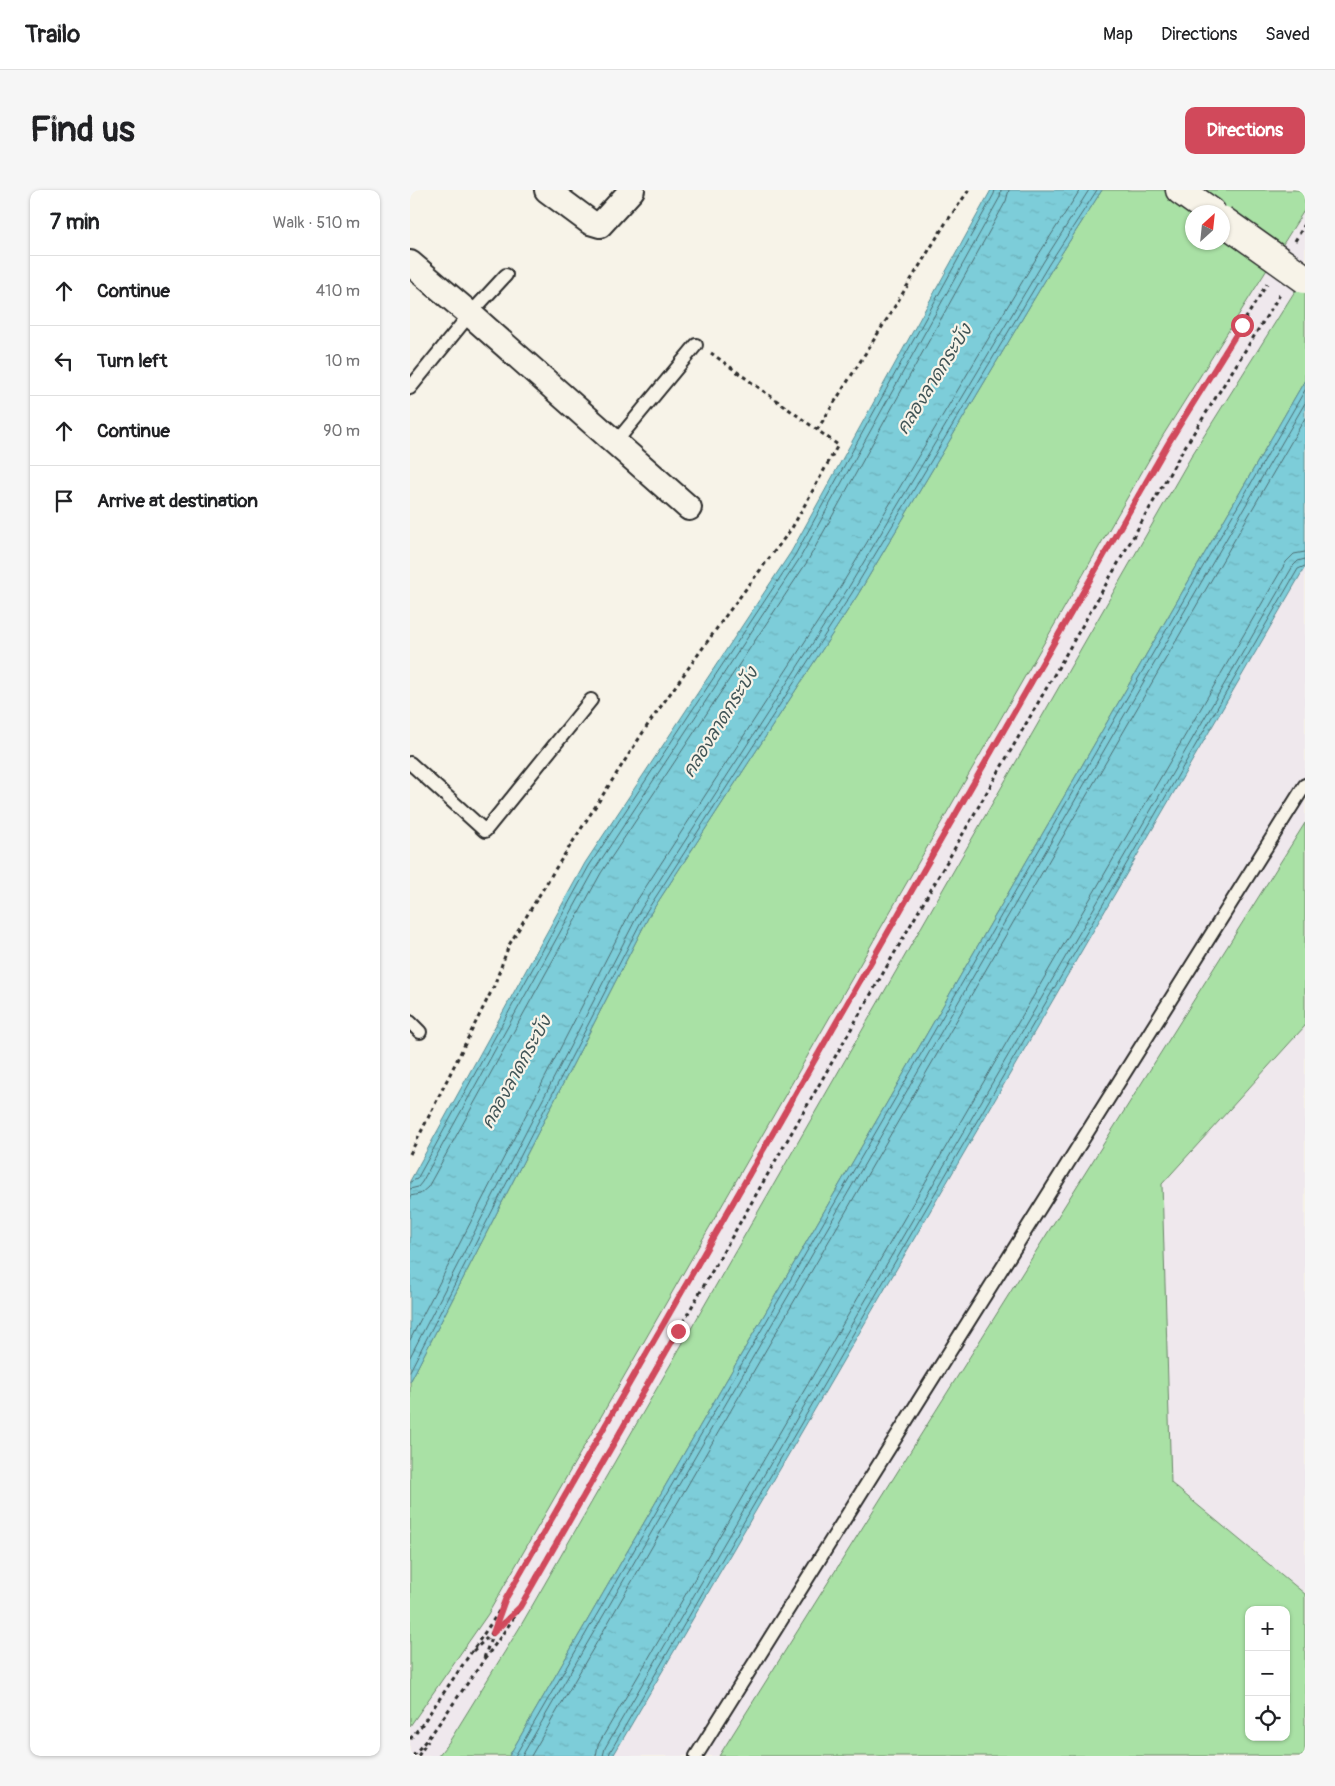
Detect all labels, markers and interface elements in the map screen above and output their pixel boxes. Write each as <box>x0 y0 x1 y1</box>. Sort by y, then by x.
text: Trailo <box>25 20 80 49</box>
text: Map <box>1103 23 1133 46</box>
text: Directions <box>1161 23 1237 46</box>
text: Saved <box>1265 23 1310 46</box>
button: Directions <box>1185 107 1305 154</box>
text: Find us <box>30 108 135 152</box>
north arrow <box>1185 205 1230 250</box>
text: 7 min <box>50 209 100 236</box>
text: Walk · 510 m <box>273 213 360 233</box>
icon: ahead <box>50 277 78 305</box>
text: Continue <box>97 279 170 303</box>
text: 410 m <box>316 281 360 301</box>
route start <box>1231 314 1254 337</box>
water label: คลองลาดกระบัง <box>892 318 978 438</box>
icon: left <box>50 347 78 375</box>
text: Turn left <box>97 349 167 373</box>
text: 10 m <box>325 351 360 371</box>
icon: ahead <box>50 417 78 445</box>
text: Continue <box>97 419 170 443</box>
text: 90 m <box>323 421 360 441</box>
icon: arrive <box>50 487 78 515</box>
text: Arrive at destination <box>97 489 258 513</box>
water label: คลองลาดกระบัง <box>678 661 764 781</box>
water label: คลองลาดกระบัง <box>476 1010 558 1133</box>
route end <box>667 1320 690 1343</box>
map controls <box>1245 1606 1290 1741</box>
button: + <box>1245 1606 1290 1651</box>
button: − <box>1245 1651 1290 1696</box>
button: locate <box>1245 1696 1290 1741</box>

